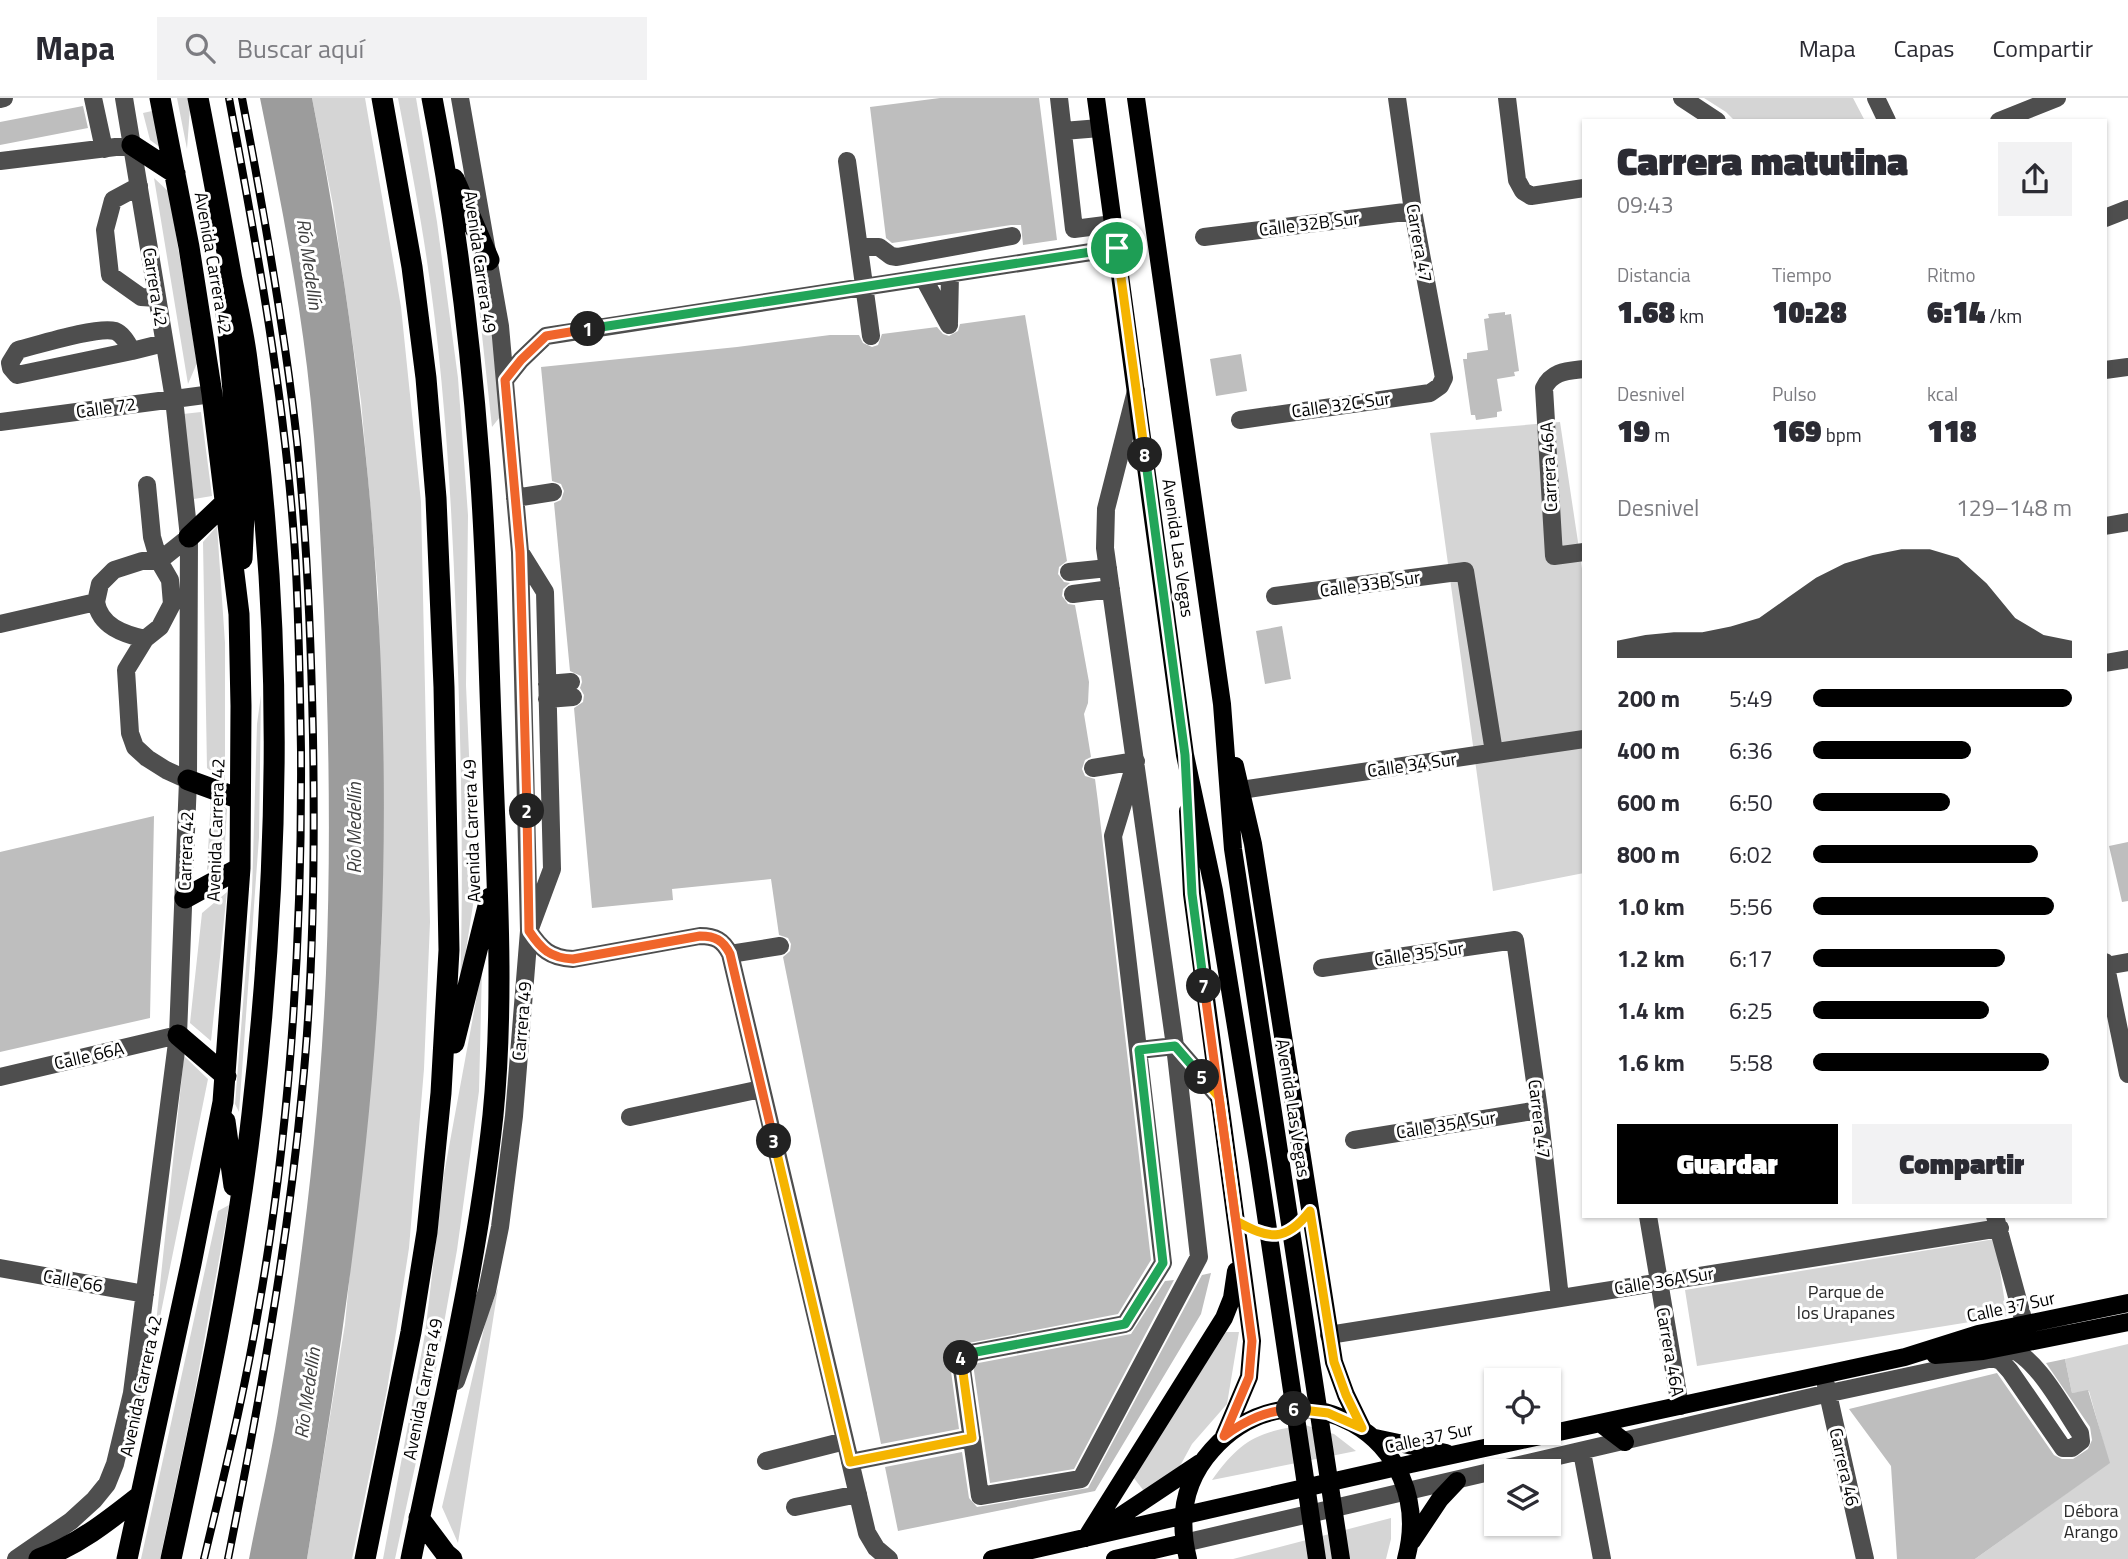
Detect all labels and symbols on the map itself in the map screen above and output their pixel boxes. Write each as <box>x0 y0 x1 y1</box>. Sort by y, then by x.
street label: Avenida Carrera 49 <box>457 189 504 335</box>
street label: Avenida Carrera 42 <box>188 190 239 336</box>
street label: Carrera 47 <box>1399 201 1440 284</box>
street label: Calle 32B Sur <box>1257 204 1361 243</box>
water label: Río Medellín <box>290 217 331 312</box>
pin <box>1087 218 1147 278</box>
street label: Carrera 42 <box>136 246 175 328</box>
pin: 1 <box>570 312 606 346</box>
street label: Calle 32C Sur <box>1290 384 1392 425</box>
street label: Calle 72 <box>74 390 138 425</box>
street label: Carrera 46A <box>1533 421 1564 513</box>
pin: 8 <box>1128 438 1162 472</box>
street label: Avenida Las Vegas <box>1155 477 1202 619</box>
street label: Calle 33B Sur <box>1318 563 1422 604</box>
street label: Calle 34 Sur <box>1366 745 1458 784</box>
street label: Avenida Carrera 42 <box>200 758 231 902</box>
street label: Avenida Carrera 49 <box>456 759 487 903</box>
water label: Río Medellín <box>339 782 368 874</box>
pin: 2 <box>510 794 544 828</box>
street label: Carrera 42 <box>171 811 200 891</box>
street label: Calle 35 Sur <box>1373 934 1465 973</box>
pin: 7 <box>1186 968 1222 1004</box>
street label: Carrera 49 <box>505 980 538 1062</box>
street label: Calle 66A <box>51 1034 127 1077</box>
street label: Avenida Las Vegas <box>1269 1037 1318 1179</box>
pin: 5 <box>1184 1060 1220 1094</box>
street label: Carrera 47 <box>1521 1078 1558 1160</box>
street label: Calle 35A Sur <box>1394 1103 1498 1146</box>
pin: 3 <box>756 1124 792 1158</box>
street label: Calle 36A Sur <box>1612 1259 1716 1302</box>
street label: Calle 66 <box>41 1262 105 1299</box>
park label: Parque de los Urapanes <box>1797 1278 1895 1326</box>
street label: Calle 37 Sur <box>1964 1284 2058 1329</box>
street label: Carrera 46A <box>1649 1305 1692 1399</box>
street label: Avenida Carrera 42 <box>112 1313 169 1459</box>
street label: Avenida Carrera 49 <box>396 1316 449 1462</box>
pin: 4 <box>944 1340 978 1376</box>
water label: Río Medellín <box>286 1345 327 1440</box>
pin: 6 <box>1276 1392 1312 1426</box>
street label: Calle 37 Sur <box>1382 1415 1476 1460</box>
street label: Carrera 46 <box>1822 1425 1867 1509</box>
park label: Débora Arango <box>2064 1497 2118 1545</box>

